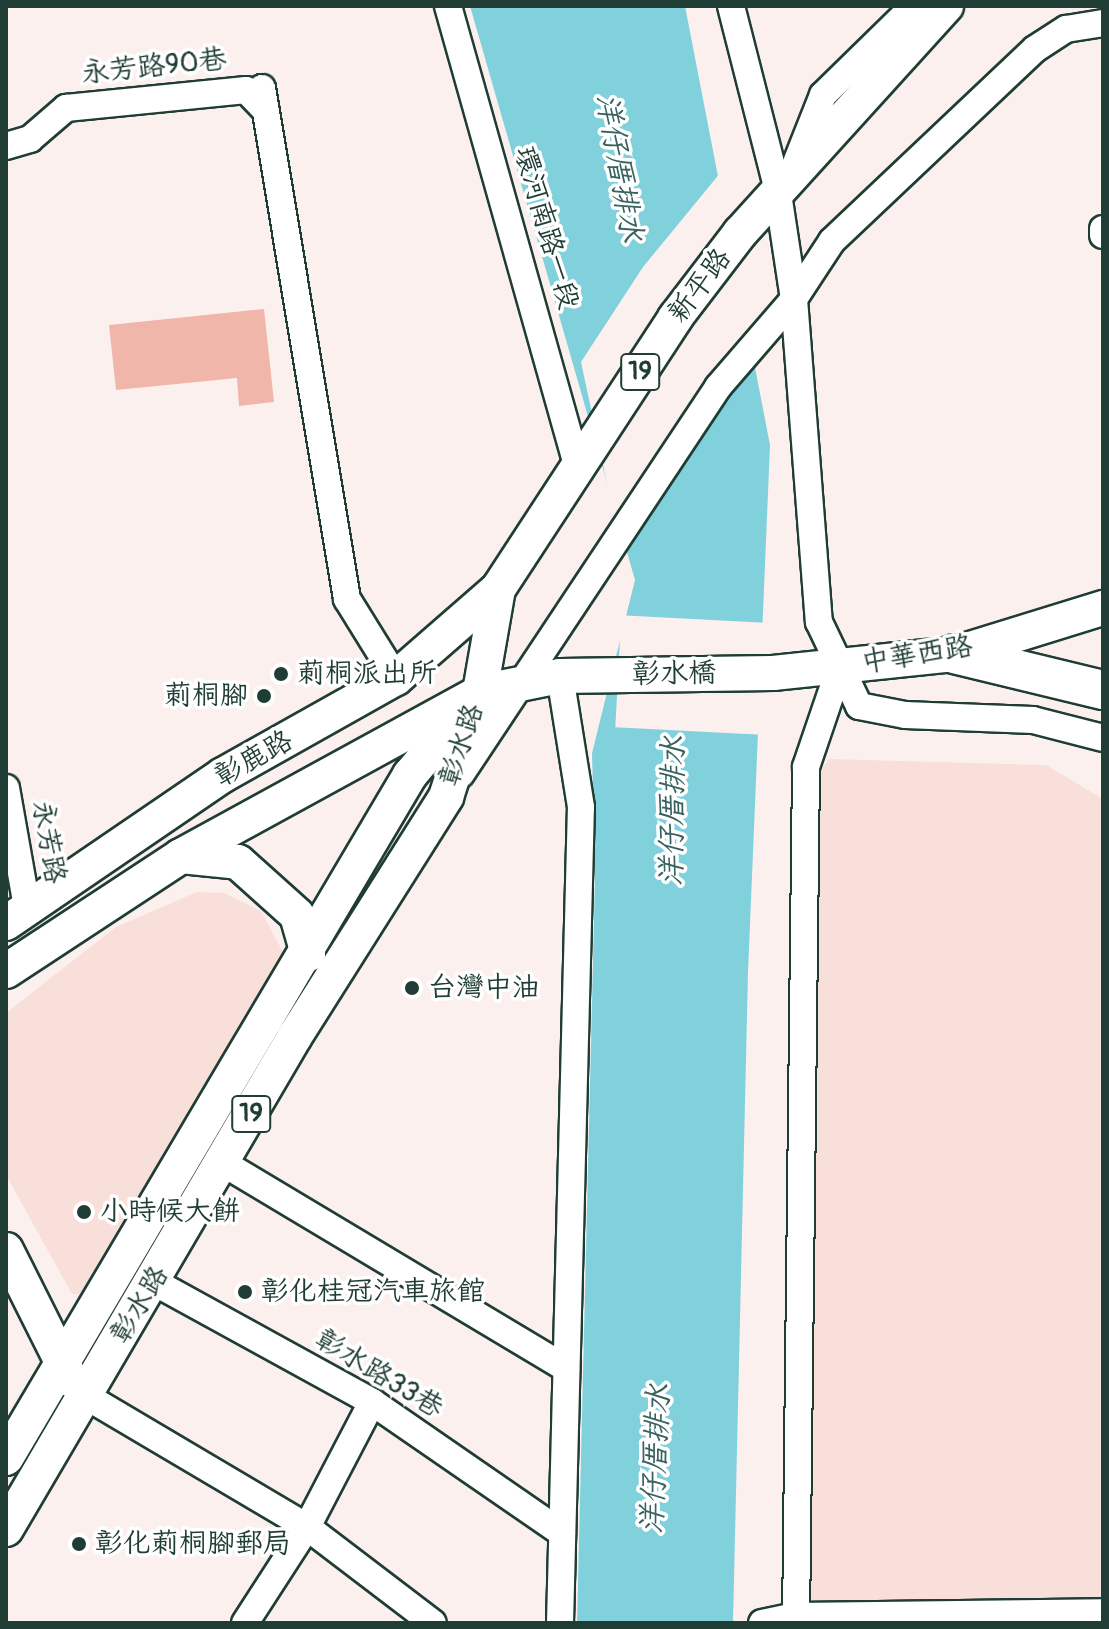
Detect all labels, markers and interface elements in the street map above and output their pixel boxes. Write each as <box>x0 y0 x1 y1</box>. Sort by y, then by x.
street label: 永芳路90巷 <box>80 43 228 91</box>
water label: 洋仔厝排水 <box>588 91 650 245</box>
street label: 環河南路一段 <box>507 143 585 313</box>
street label: 新平路 <box>661 242 739 330</box>
road number: 19 <box>620 350 660 394</box>
street label: 中華西路 <box>859 630 975 680</box>
street label: 彰水橋 <box>632 656 716 692</box>
place label: 莿桐派出所 <box>297 657 437 691</box>
marker: 莿桐派出所 <box>272 665 290 683</box>
place label: 莿桐腳 <box>164 679 248 713</box>
marker: 莿桐腳 <box>255 687 273 705</box>
street label: 彰水路 <box>433 700 491 790</box>
street label: 彰鹿路 <box>209 724 299 794</box>
water label: 洋仔厝排水 <box>654 736 692 886</box>
street label: 永芳路 <box>24 798 72 886</box>
place label: 台灣中油 <box>428 971 540 1005</box>
marker: 台灣中油 <box>403 979 421 997</box>
road number: 19 <box>231 1092 271 1136</box>
place label: 小時候大餅 <box>100 1195 240 1229</box>
marker: 小時候大餅 <box>75 1203 93 1221</box>
street label: 彰水路 <box>104 1260 176 1350</box>
place label: 彰化桂冠汽車旅館 <box>261 1275 485 1309</box>
marker: 彰化桂冠汽車旅館 <box>236 1283 254 1301</box>
street label: 彰水路33巷 <box>309 1323 449 1425</box>
water label: 洋仔厝排水 <box>634 1383 678 1535</box>
place label: 彰化莿桐腳郵局 <box>95 1527 291 1561</box>
marker: 彰化莿桐腳郵局 <box>70 1535 88 1553</box>

